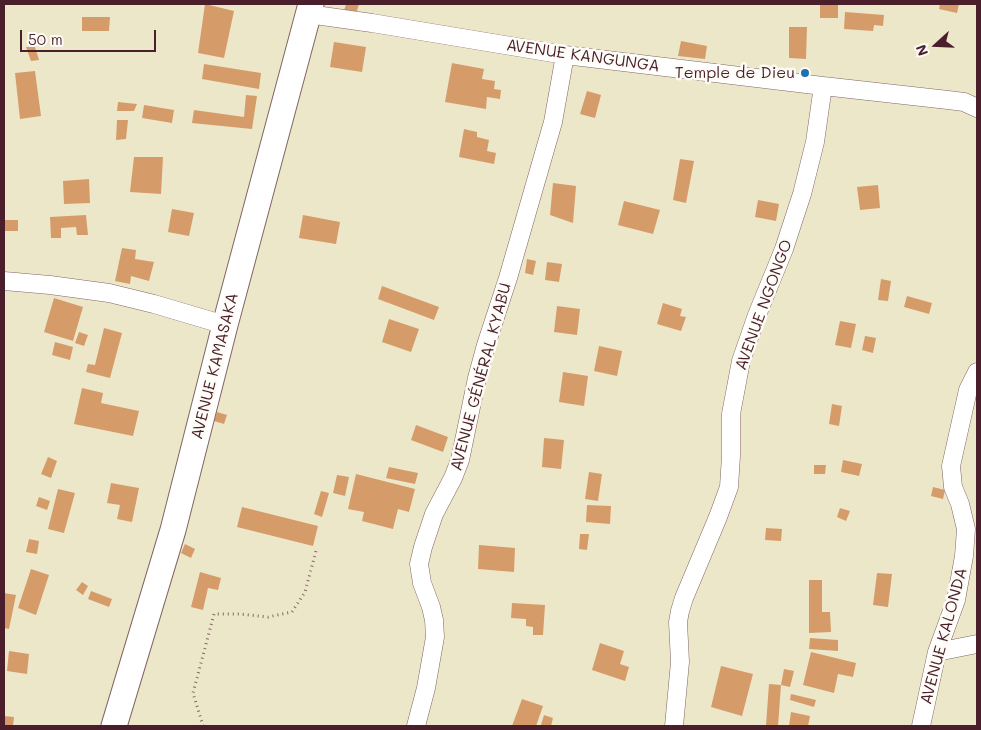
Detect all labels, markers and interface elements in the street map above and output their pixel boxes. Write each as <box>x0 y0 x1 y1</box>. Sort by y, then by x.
scale bar <box>22 20 159 52</box>
north arrow <box>911 20 961 70</box>
text: 50 m <box>28 29 63 49</box>
street label: AVENUE KANGUNGA <box>505 36 661 76</box>
text: N <box>911 42 932 59</box>
place label: Temple de Dieu <box>675 63 795 83</box>
marker: Temple de Dieu <box>799 67 811 79</box>
street label: AVENUE NGONGO <box>731 237 797 373</box>
street label: AVENUE GÉNÉRAL KYABU <box>447 281 515 473</box>
street label: AVENUE KAMASAKA <box>187 291 243 441</box>
street label: AVENUE KALONDA <box>917 566 971 706</box>

